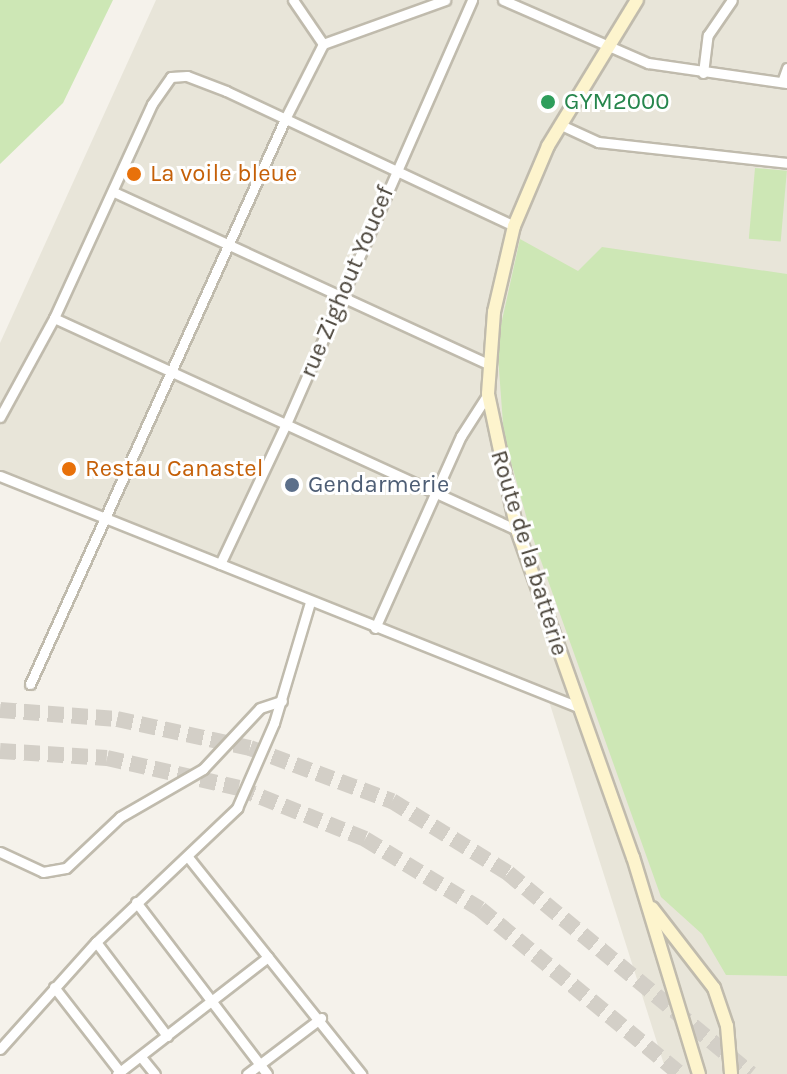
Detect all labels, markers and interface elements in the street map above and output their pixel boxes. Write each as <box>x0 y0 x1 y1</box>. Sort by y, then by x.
place label: GYM2000 <box>564 88 670 116</box>
marker: GYM2000 <box>539 93 557 111</box>
place label: La voile bleue <box>150 160 297 188</box>
marker: La voile bleue <box>125 165 143 183</box>
street label: rue Zighout Youcef <box>294 182 400 382</box>
street label: Route de la batterie <box>484 447 574 659</box>
place label: Restau Canastel <box>85 455 263 483</box>
marker: Restau Canastel <box>60 460 78 478</box>
place label: Gendarmerie <box>308 471 449 499</box>
marker: Gendarmerie <box>283 476 301 494</box>

